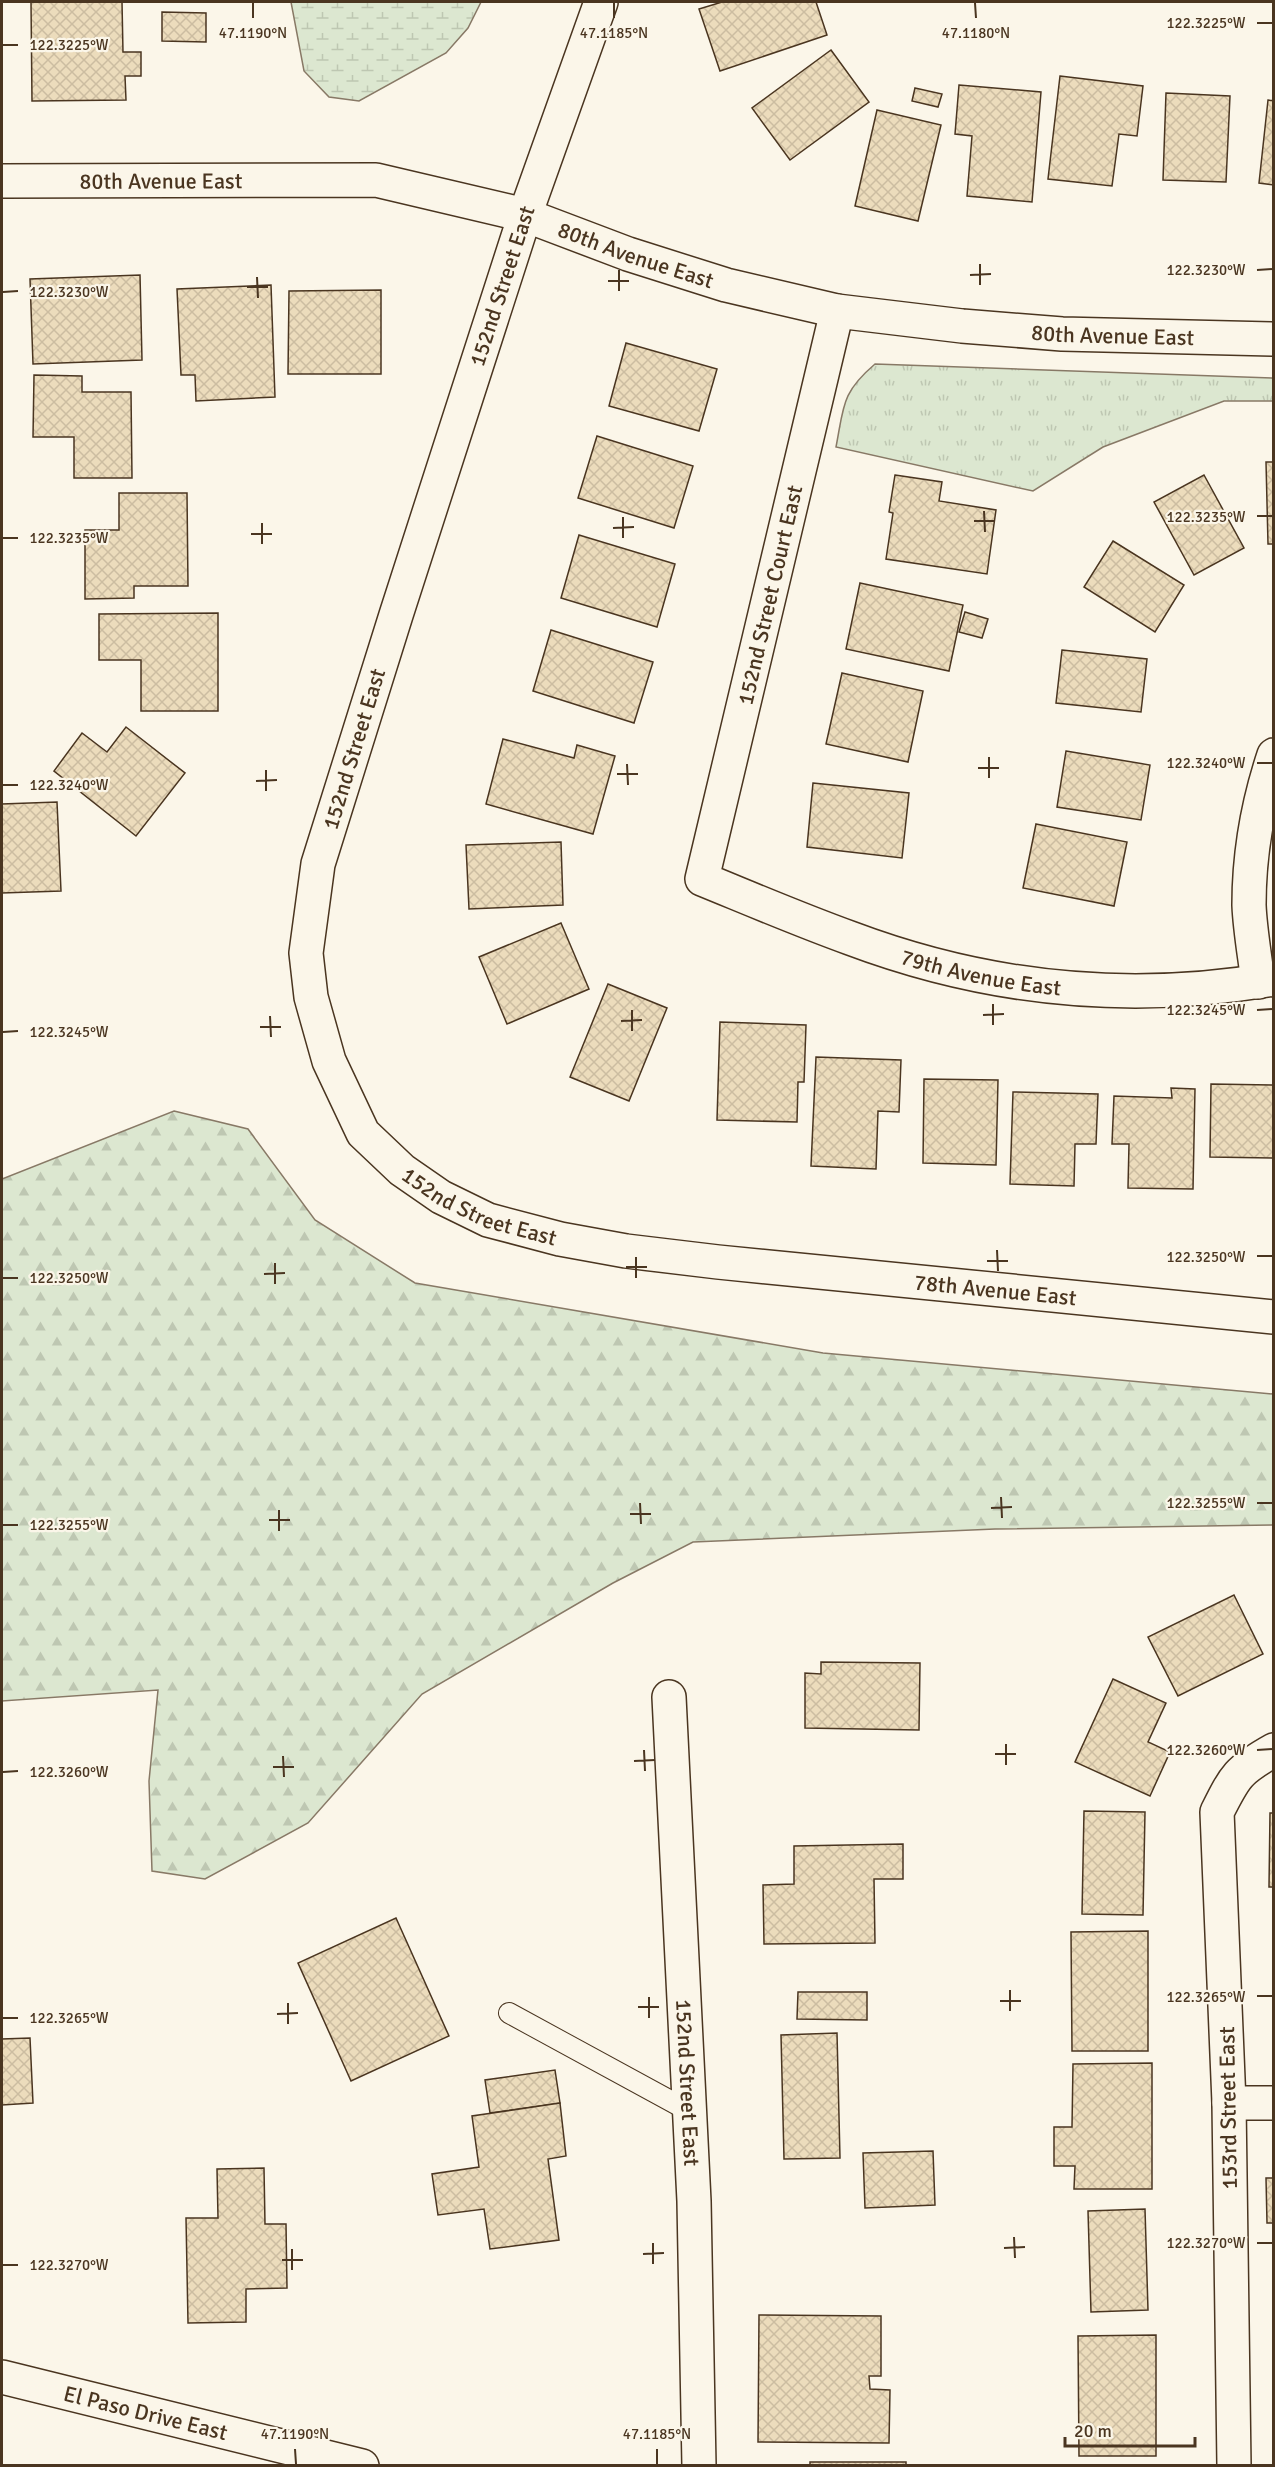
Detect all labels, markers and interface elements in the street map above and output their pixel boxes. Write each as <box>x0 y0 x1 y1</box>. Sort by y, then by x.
text: 122.3225°W <box>1167 14 1246 32</box>
text: 47.1190°N <box>219 24 287 42</box>
text: 47.1185°N <box>580 24 648 42</box>
text: 47.1180°N <box>942 24 1010 42</box>
text: 122.3225°W <box>30 36 109 54</box>
street label: 80th Avenue East <box>80 167 243 194</box>
street label: 152nd Street East <box>463 202 541 370</box>
street label: 80th Avenue East <box>554 215 717 294</box>
text: 122.3230°W <box>1167 261 1246 279</box>
text: 122.3230°W <box>30 283 109 301</box>
street label: 80th Avenue East <box>1030 318 1195 351</box>
street label: 152nd Street Court East <box>732 482 808 708</box>
text: 122.3235°W <box>1167 508 1246 526</box>
text: 122.3235°W <box>30 529 109 547</box>
street label: 152nd Street East <box>317 665 391 833</box>
text: 122.3240°W <box>1167 754 1246 772</box>
text: 122.3240°W <box>30 776 109 794</box>
street label: 79th Avenue East <box>898 943 1062 1001</box>
text: 122.3245°W <box>1167 1001 1246 1019</box>
text: 122.3245°W <box>30 1023 109 1041</box>
street label: 152nd Street East <box>397 1161 560 1251</box>
text: 122.3250°W <box>1167 1248 1246 1266</box>
street label: 78th Avenue East <box>913 1268 1078 1311</box>
text: 122.3250°W <box>30 1269 109 1287</box>
text: 122.3255°W <box>1167 1494 1246 1512</box>
text: 122.3255°W <box>30 1516 109 1534</box>
text: 122.3260°W <box>1167 1741 1246 1759</box>
text: 122.3260°W <box>30 1763 109 1781</box>
text: 122.3265°W <box>1167 1988 1246 2006</box>
street label: 152nd Street East <box>670 1998 706 2167</box>
text: 122.3265°W <box>30 2009 109 2027</box>
street label: 153rd Street East <box>1213 2026 1243 2190</box>
text: 122.3270°W <box>1167 2234 1246 2252</box>
text: 122.3270°W <box>30 2256 109 2274</box>
street label: El Paso Drive East <box>61 2379 231 2446</box>
scale bar <box>1065 2410 1196 2448</box>
text: 20 m <box>1074 2420 1112 2442</box>
text: 47.1190°N <box>261 2425 329 2443</box>
text: 47.1185°N <box>623 2425 691 2443</box>

